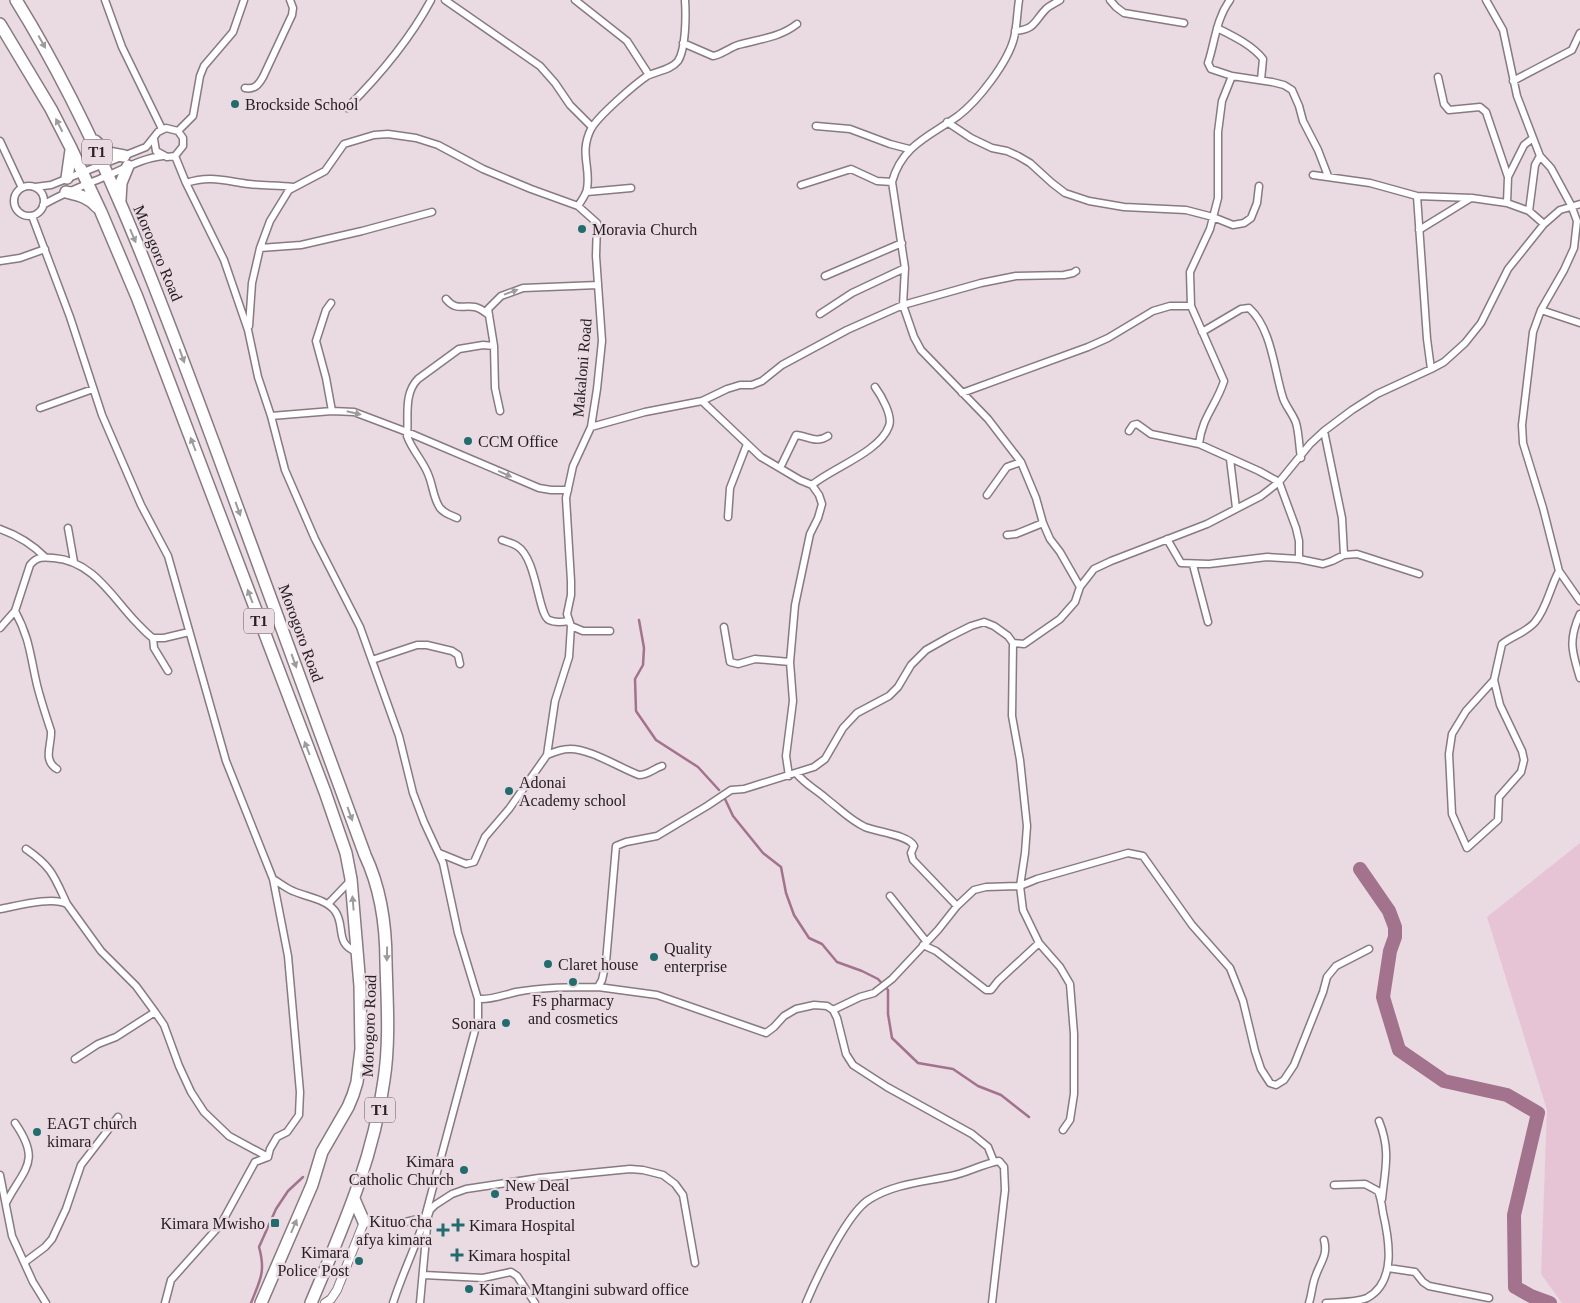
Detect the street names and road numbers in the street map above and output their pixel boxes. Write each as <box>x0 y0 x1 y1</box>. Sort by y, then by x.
road number: T1 <box>82 140 112 164</box>
street label: Morogoro Road <box>129 202 186 304</box>
street label: Makaloni Road <box>569 318 595 418</box>
street label: Morogoro Road <box>275 582 327 684</box>
road number: T1 <box>244 608 274 634</box>
street label: Morogoro Road <box>359 974 380 1078</box>
road number: T1 <box>365 1098 395 1122</box>

